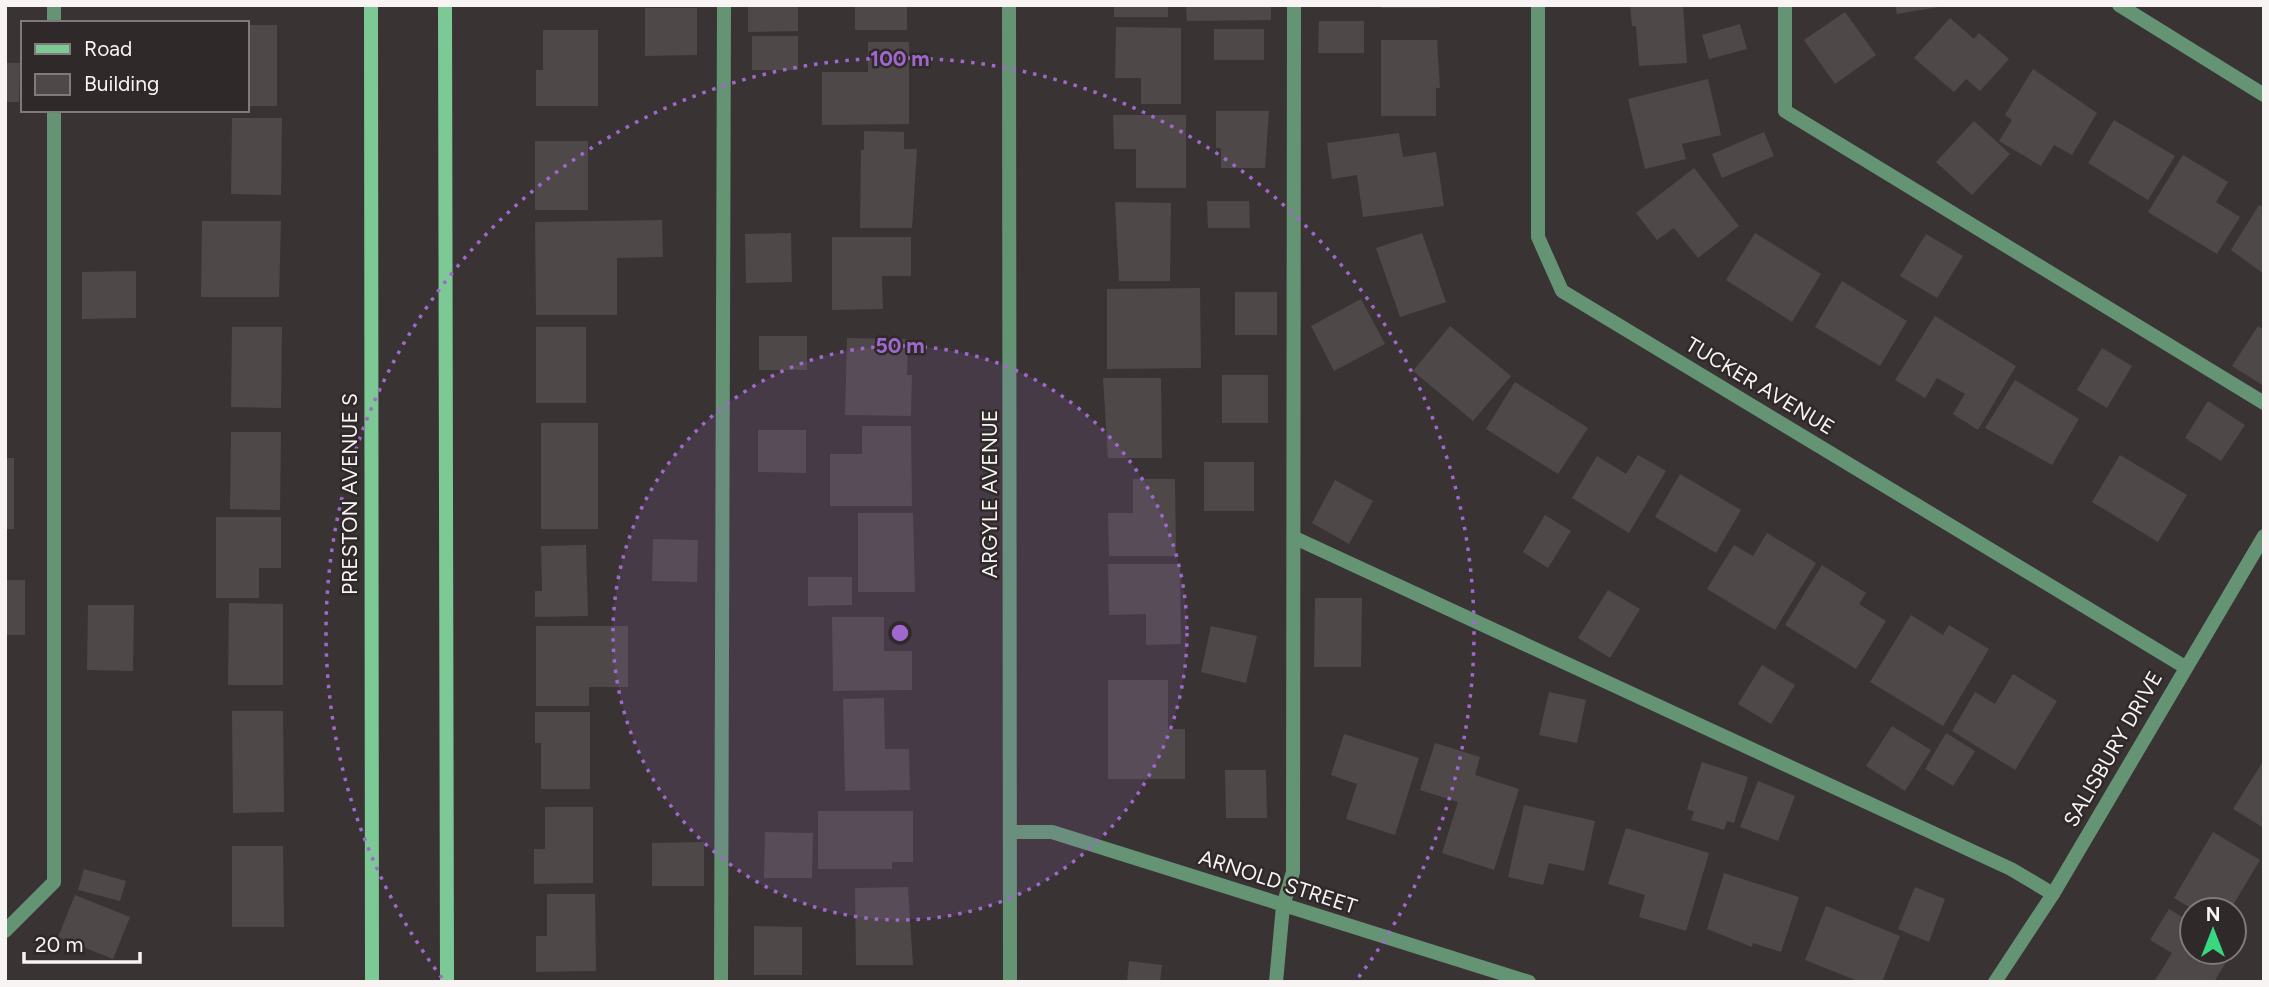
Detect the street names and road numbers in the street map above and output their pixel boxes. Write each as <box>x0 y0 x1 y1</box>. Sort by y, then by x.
street label: TUCKER AVENUE <box>1681 331 1839 440</box>
street label: PRESTON AVENUE S <box>337 393 362 595</box>
street label: ARGYLE AVENUE <box>977 410 1002 578</box>
street label: SALISBURY DRIVE <box>2058 666 2167 831</box>
street label: ARNOLD STREET <box>1196 844 1361 919</box>

